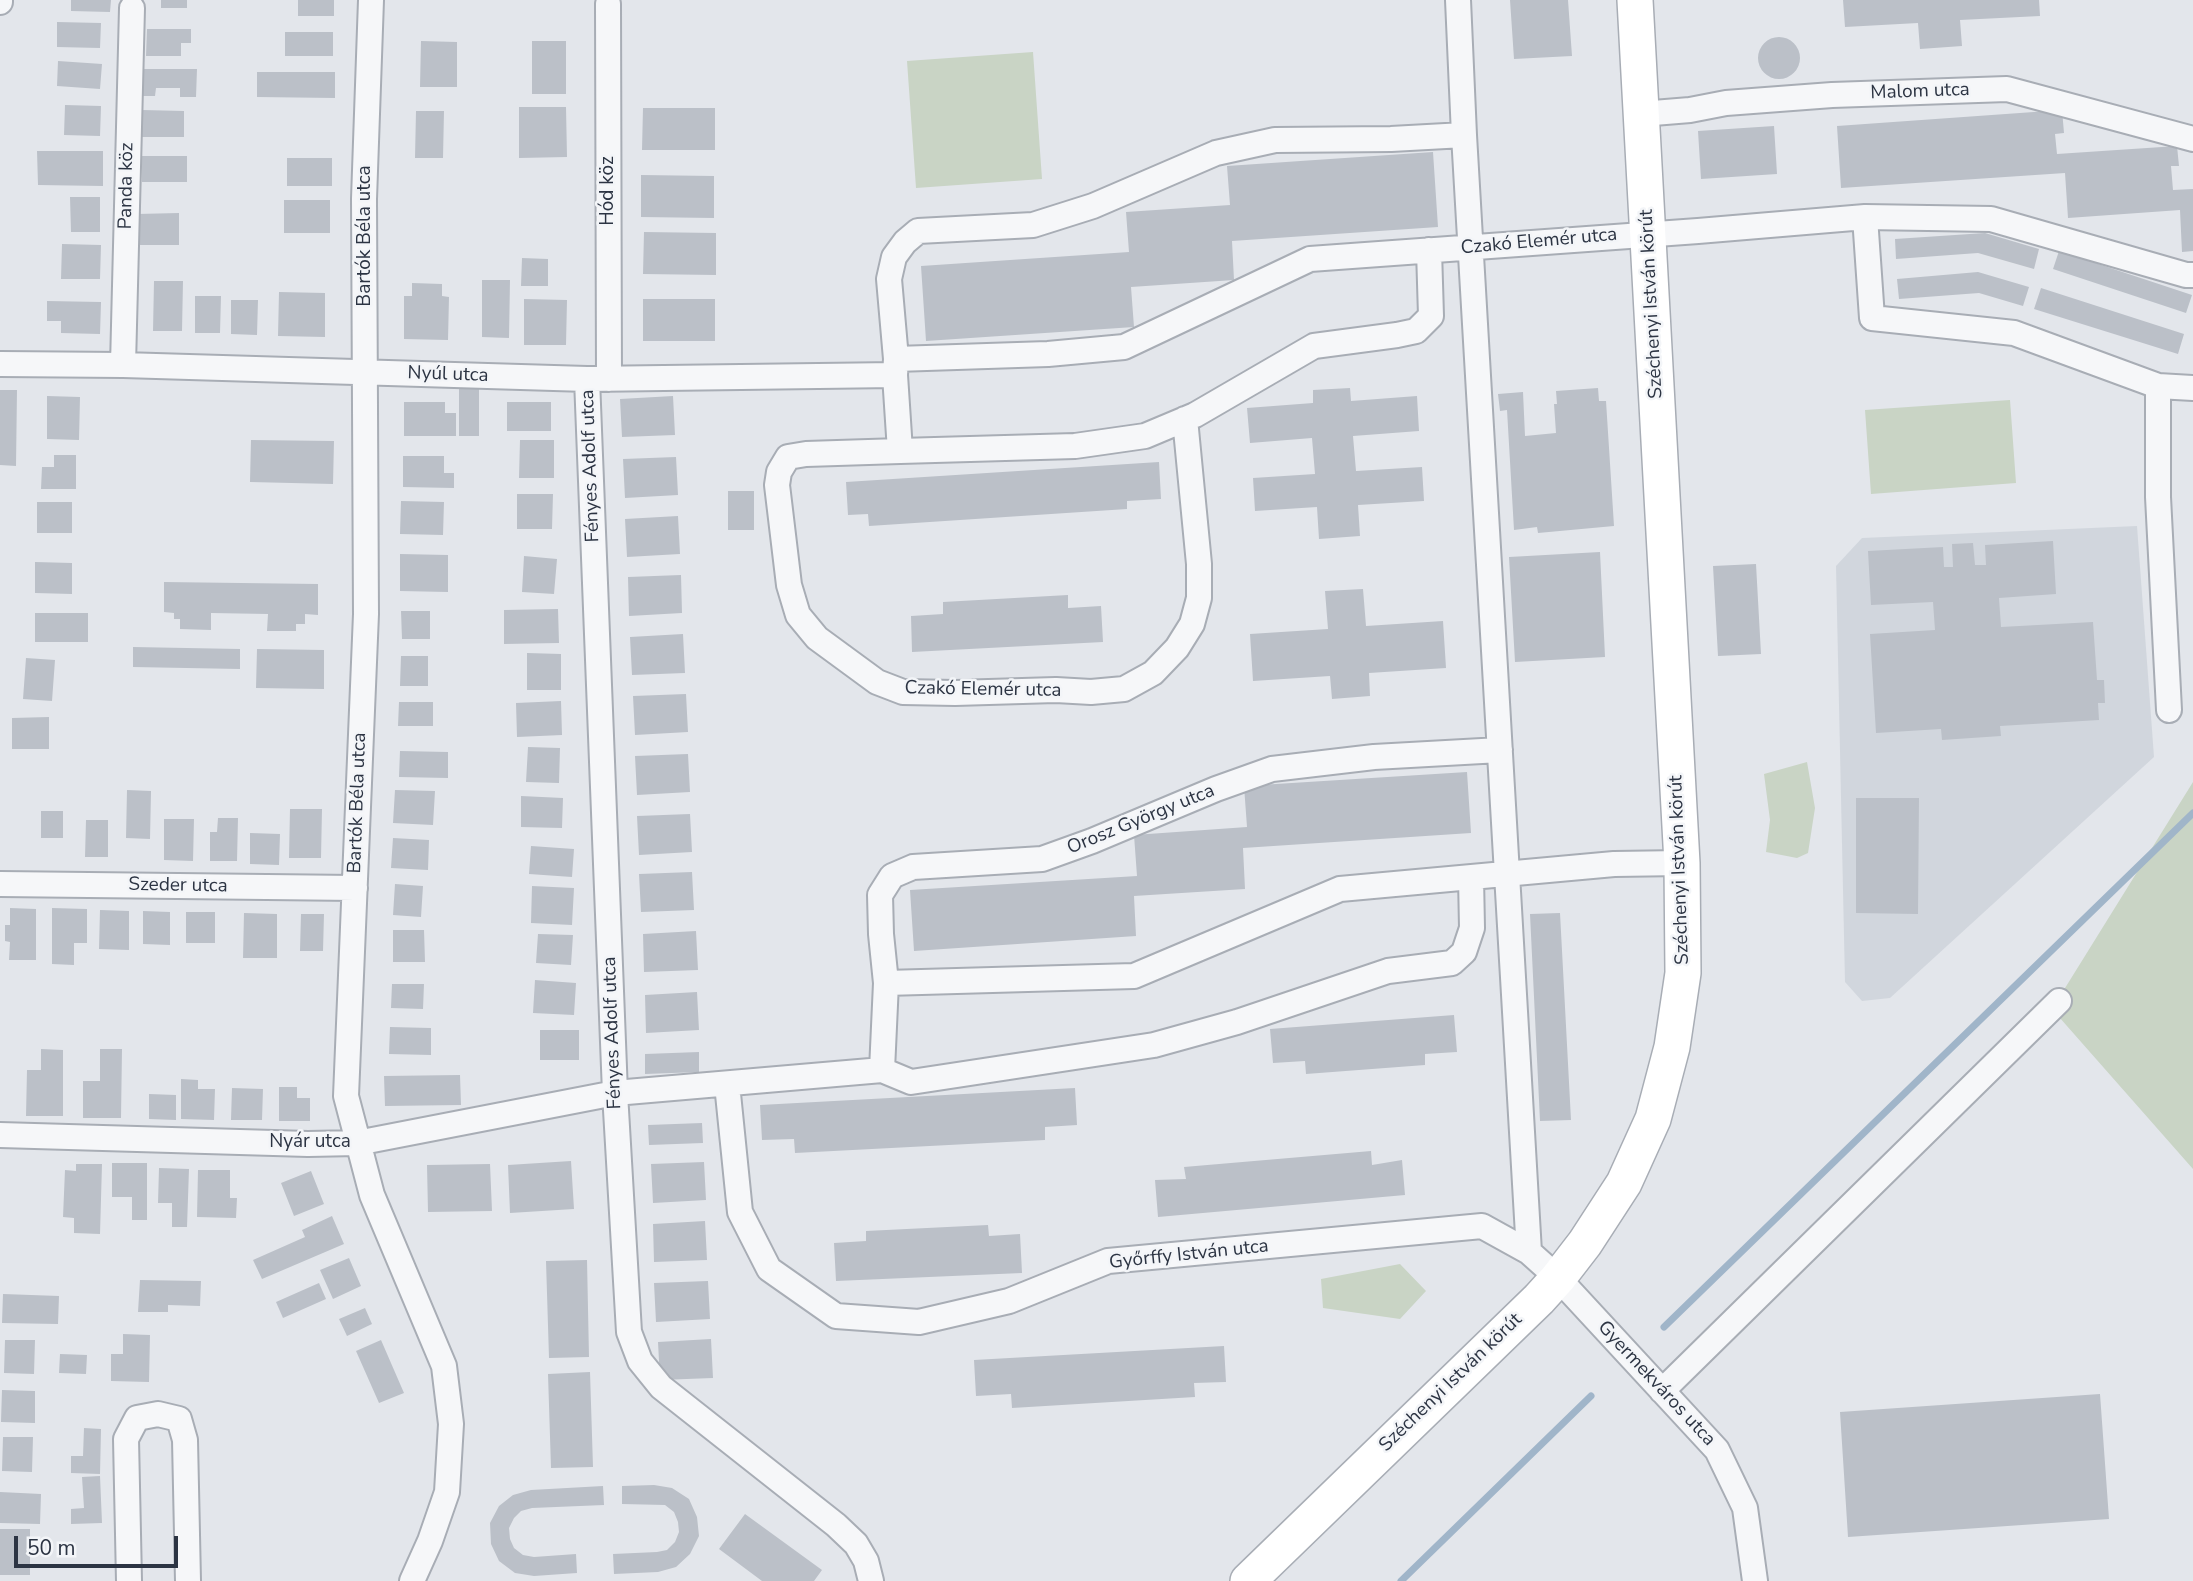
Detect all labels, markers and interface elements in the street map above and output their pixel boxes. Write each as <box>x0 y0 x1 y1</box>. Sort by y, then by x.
street label: Malom utca <box>1870 79 1970 105</box>
street label: Panda köz <box>115 142 139 230</box>
street label: Hód köz <box>597 156 619 226</box>
street label: Bartók Béla utca <box>354 165 376 307</box>
street label: Széchenyi István körút <box>1636 209 1668 399</box>
street label: Czakó Elemér utca <box>1460 224 1618 260</box>
street label: Nyúl utca <box>407 362 489 388</box>
street label: Fényes Adolf utca <box>577 389 605 543</box>
street label: Czakó Elemér utca <box>904 677 1062 703</box>
street label: Bartók Béla utca <box>344 732 372 874</box>
street label: Széchenyi István körút <box>1665 775 1695 965</box>
street label: Orosz György utca <box>1064 780 1218 860</box>
street label: Szeder utca <box>128 874 228 898</box>
street label: Fényes Adolf utca <box>599 956 627 1110</box>
street label: Nyár utca <box>269 1131 351 1153</box>
street label: Győrffy István utca <box>1108 1235 1270 1275</box>
street label: Széchenyi István körút <box>1375 1309 1527 1457</box>
street label: Gyermekváros utca <box>1592 1317 1720 1451</box>
scale bar <box>18 1522 182 1566</box>
text: 50 m <box>27 1534 76 1562</box>

